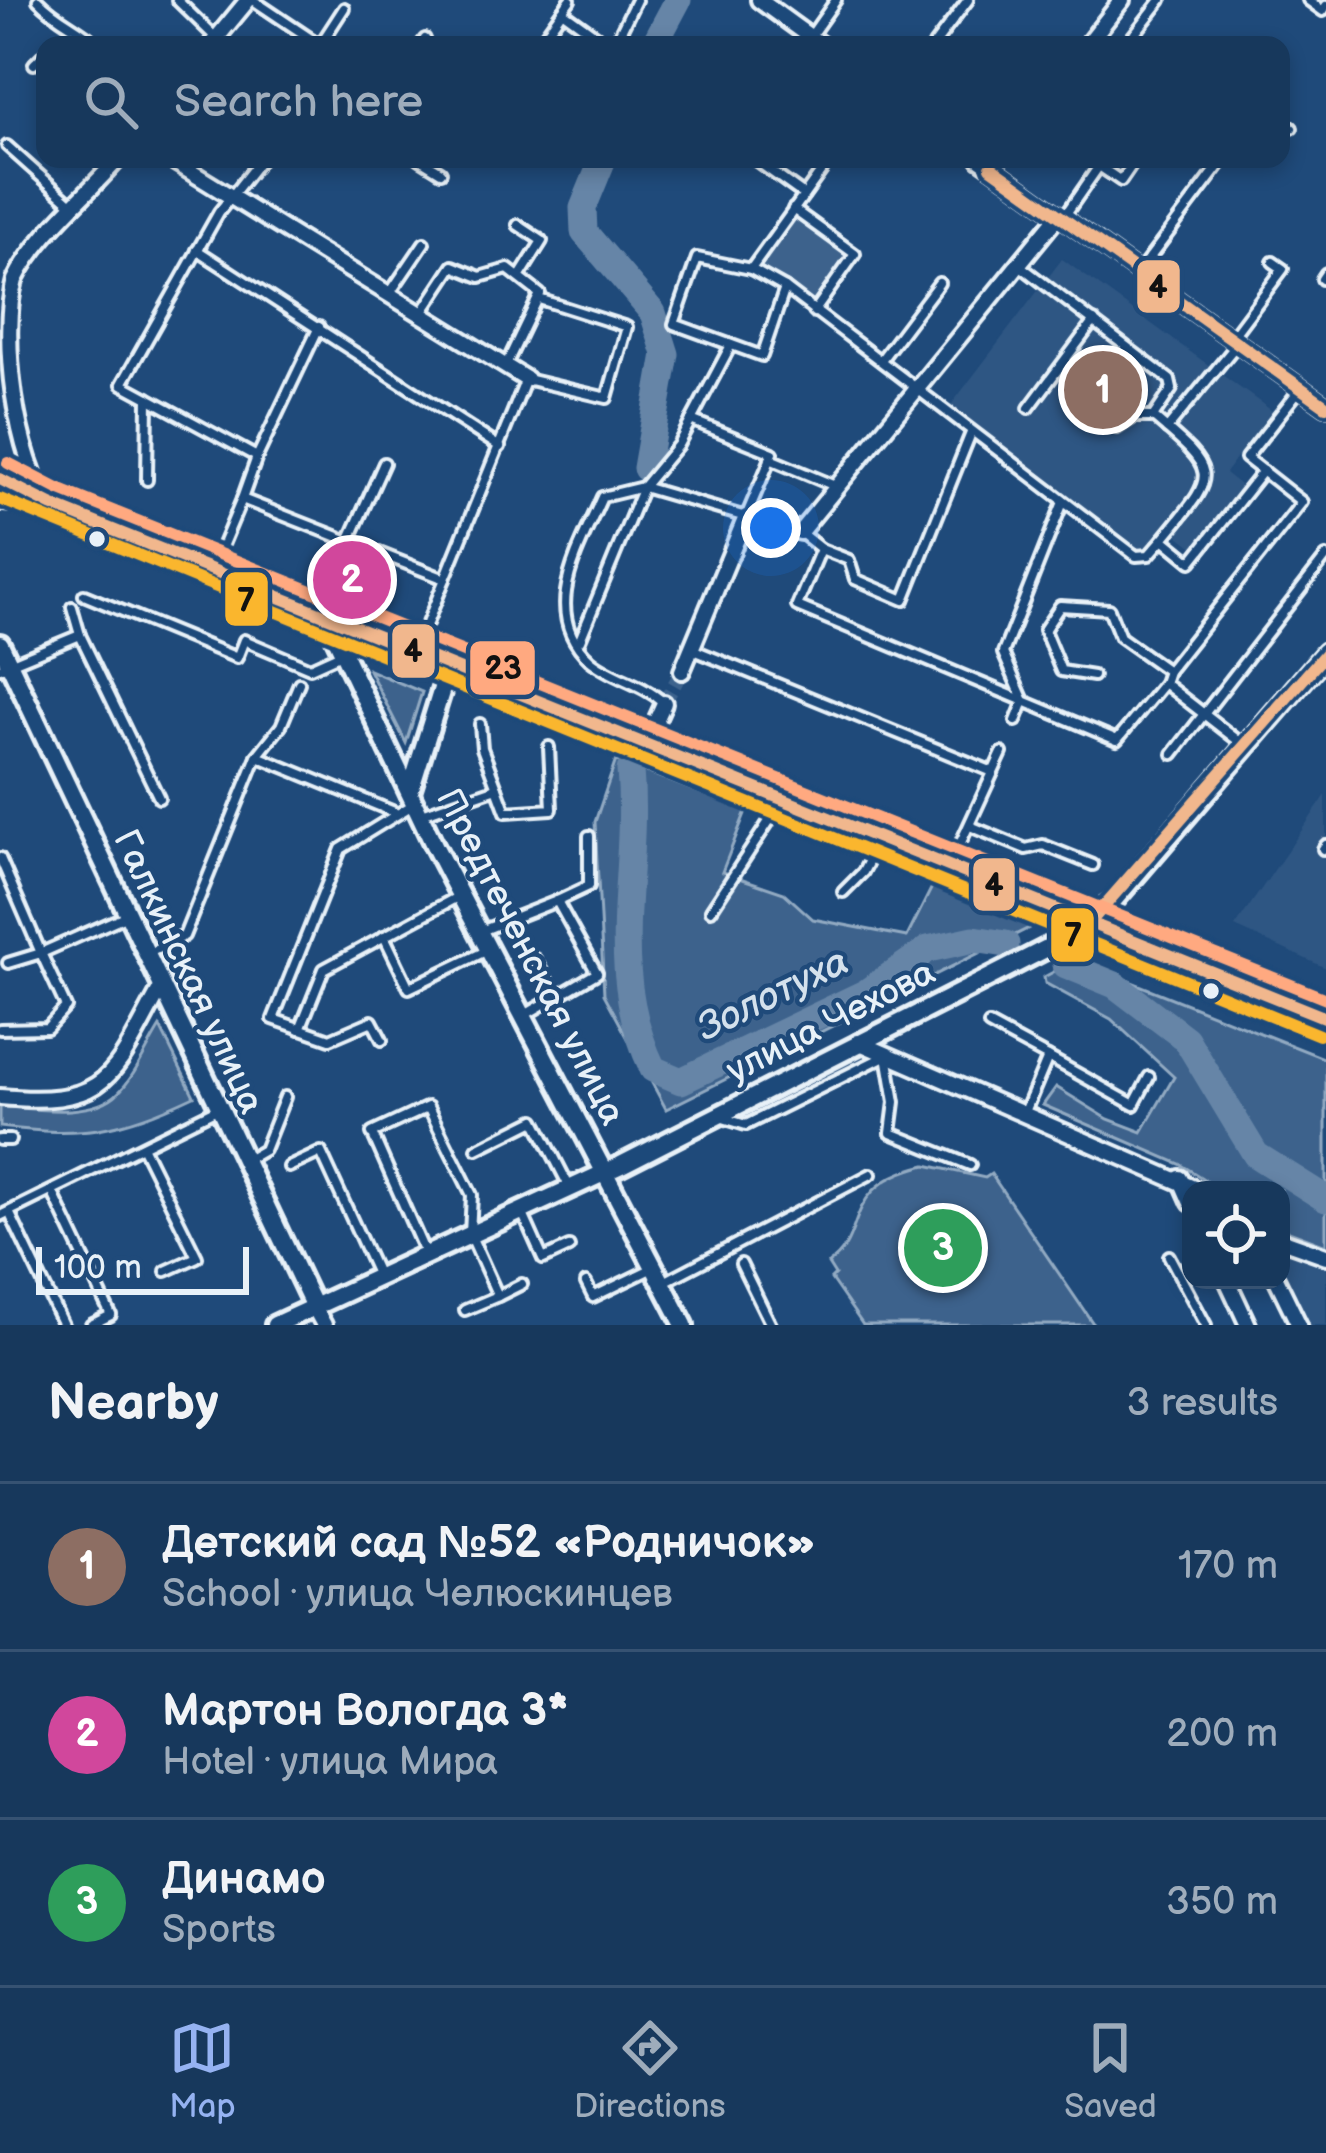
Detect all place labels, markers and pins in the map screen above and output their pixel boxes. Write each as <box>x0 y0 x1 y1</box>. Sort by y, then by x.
pin: 1 <box>1064 345 1142 435</box>
unlabelled marker <box>86 528 108 550</box>
pin: 2 <box>313 535 391 625</box>
unlabelled marker <box>1200 980 1222 1002</box>
pin: 3 <box>904 1203 982 1293</box>

